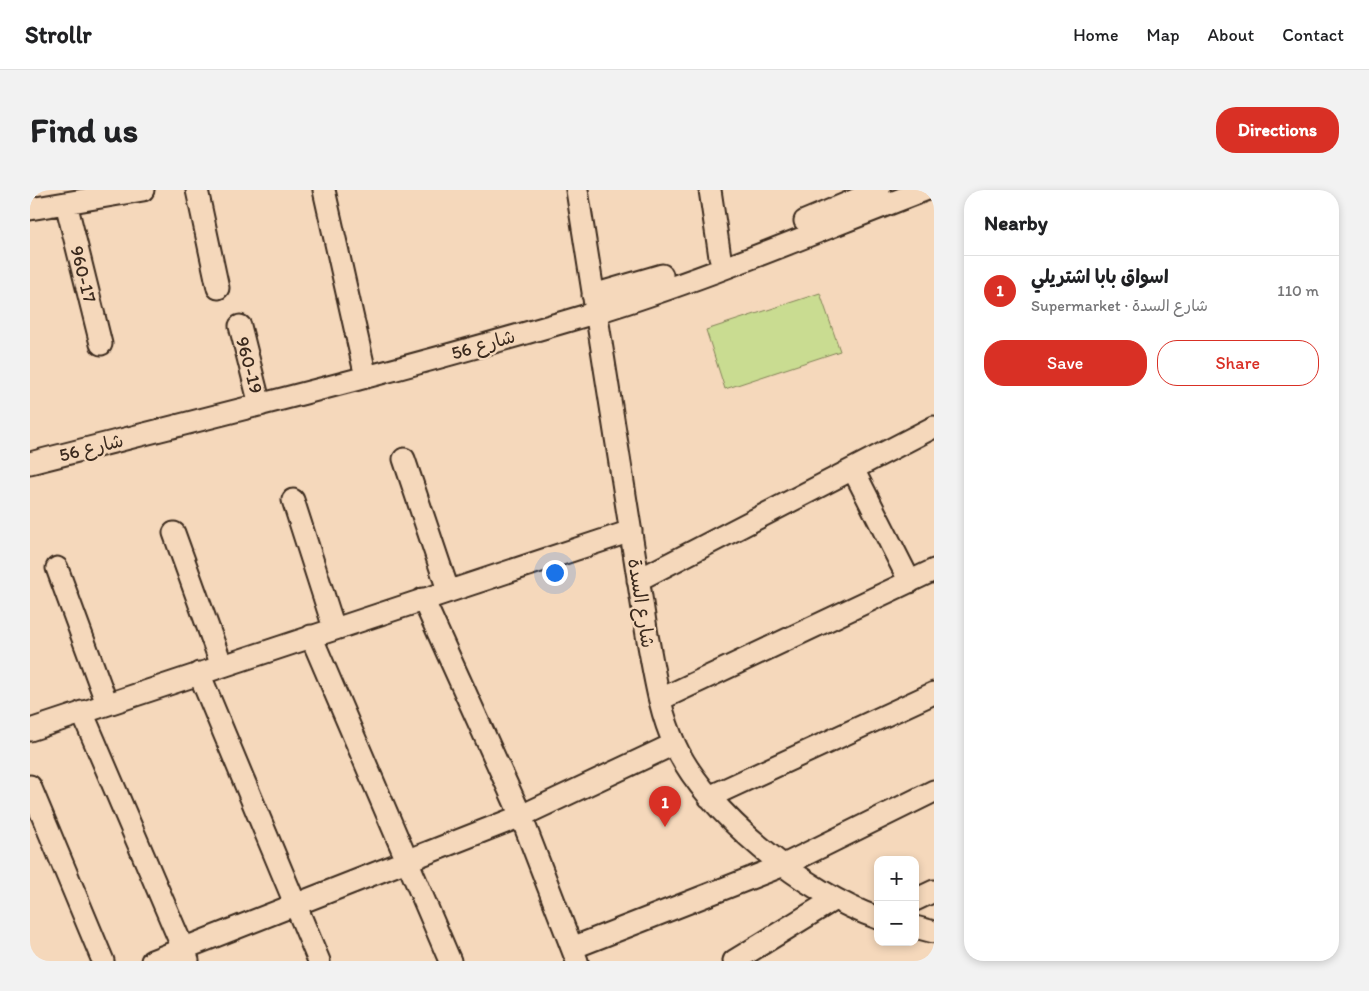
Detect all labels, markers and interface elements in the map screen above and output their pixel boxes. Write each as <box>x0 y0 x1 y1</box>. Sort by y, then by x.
text: Strollr <box>25 20 91 49</box>
text: Home <box>1073 24 1119 46</box>
text: Map <box>1147 24 1180 46</box>
text: About <box>1208 24 1254 46</box>
text: Contact <box>1282 24 1344 46</box>
button: Directions <box>1216 107 1339 153</box>
text: Find us <box>30 109 138 151</box>
text: Nearby <box>984 210 1048 235</box>
street label: 960-17 <box>65 243 102 305</box>
text: اسواق بابا اشتريلي <box>1031 265 1169 288</box>
text: 1 <box>996 281 1004 300</box>
text: 110 m <box>1277 281 1319 300</box>
text: Supermarket · شارع السدة <box>1031 296 1208 315</box>
street label: شارع 56 <box>449 324 518 366</box>
street label: 960-19 <box>231 334 268 396</box>
button: Save <box>984 340 1147 386</box>
button: Share <box>1157 340 1319 386</box>
street label: شارع 56 <box>57 428 126 468</box>
street label: شارع السدة <box>621 557 660 650</box>
your location <box>542 560 568 586</box>
pin: 1 <box>649 786 681 827</box>
map controls <box>874 856 919 946</box>
button: + <box>874 856 919 901</box>
button: − <box>874 901 919 946</box>

